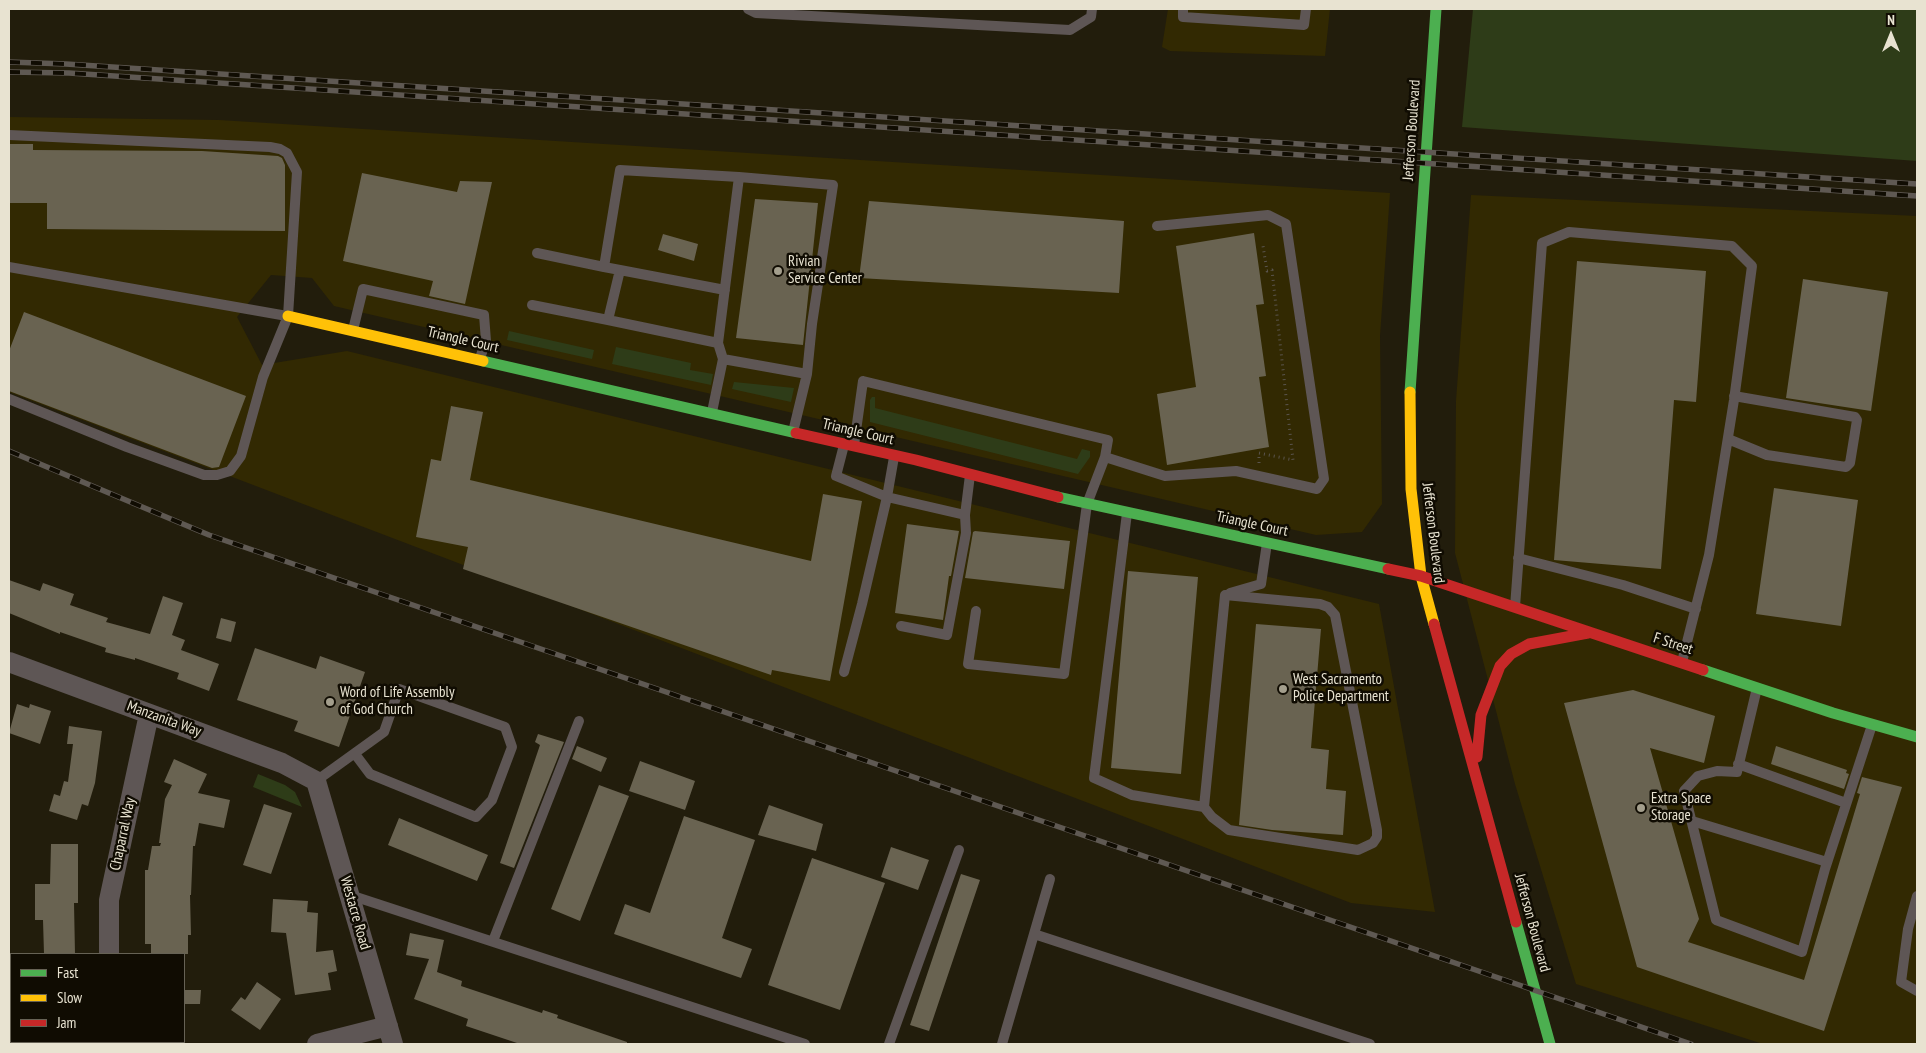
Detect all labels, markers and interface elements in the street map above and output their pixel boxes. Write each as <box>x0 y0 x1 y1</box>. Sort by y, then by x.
north arrow <box>1866 10 1916 60</box>
text: N <box>1887 11 1895 29</box>
street label: Jefferson Boulevard <box>1400 79 1424 181</box>
place label: Rivian Service Center <box>788 253 862 288</box>
marker: Rivian Service Center <box>772 265 784 277</box>
street label: Triangle Court <box>426 323 500 357</box>
street label: Triangle Court <box>821 415 895 449</box>
street label: Jefferson Boulevard <box>1418 482 1448 584</box>
street label: Triangle Court <box>1215 508 1289 540</box>
street label: F Street <box>1651 629 1695 659</box>
place label: West Sacramento Police Department <box>1293 671 1389 706</box>
marker: West Sacramento Police Department <box>1277 683 1289 695</box>
place label: Word of Life Assembly of God Church <box>340 684 455 719</box>
marker: Word of Life Assembly of God Church <box>324 696 336 708</box>
street label: Manzanita Way <box>124 697 204 741</box>
place label: Extra Space Storage <box>1651 790 1711 825</box>
street label: Chaparral Way <box>106 796 140 872</box>
marker: Extra Space Storage <box>1635 802 1647 814</box>
street label: Jefferson Boulevard <box>1510 872 1554 974</box>
street label: Westacre Road <box>336 874 374 952</box>
legend <box>10 953 185 1043</box>
text: Fast <box>57 963 78 982</box>
text: Slow <box>57 988 82 1007</box>
text: Jam <box>57 1013 76 1032</box>

